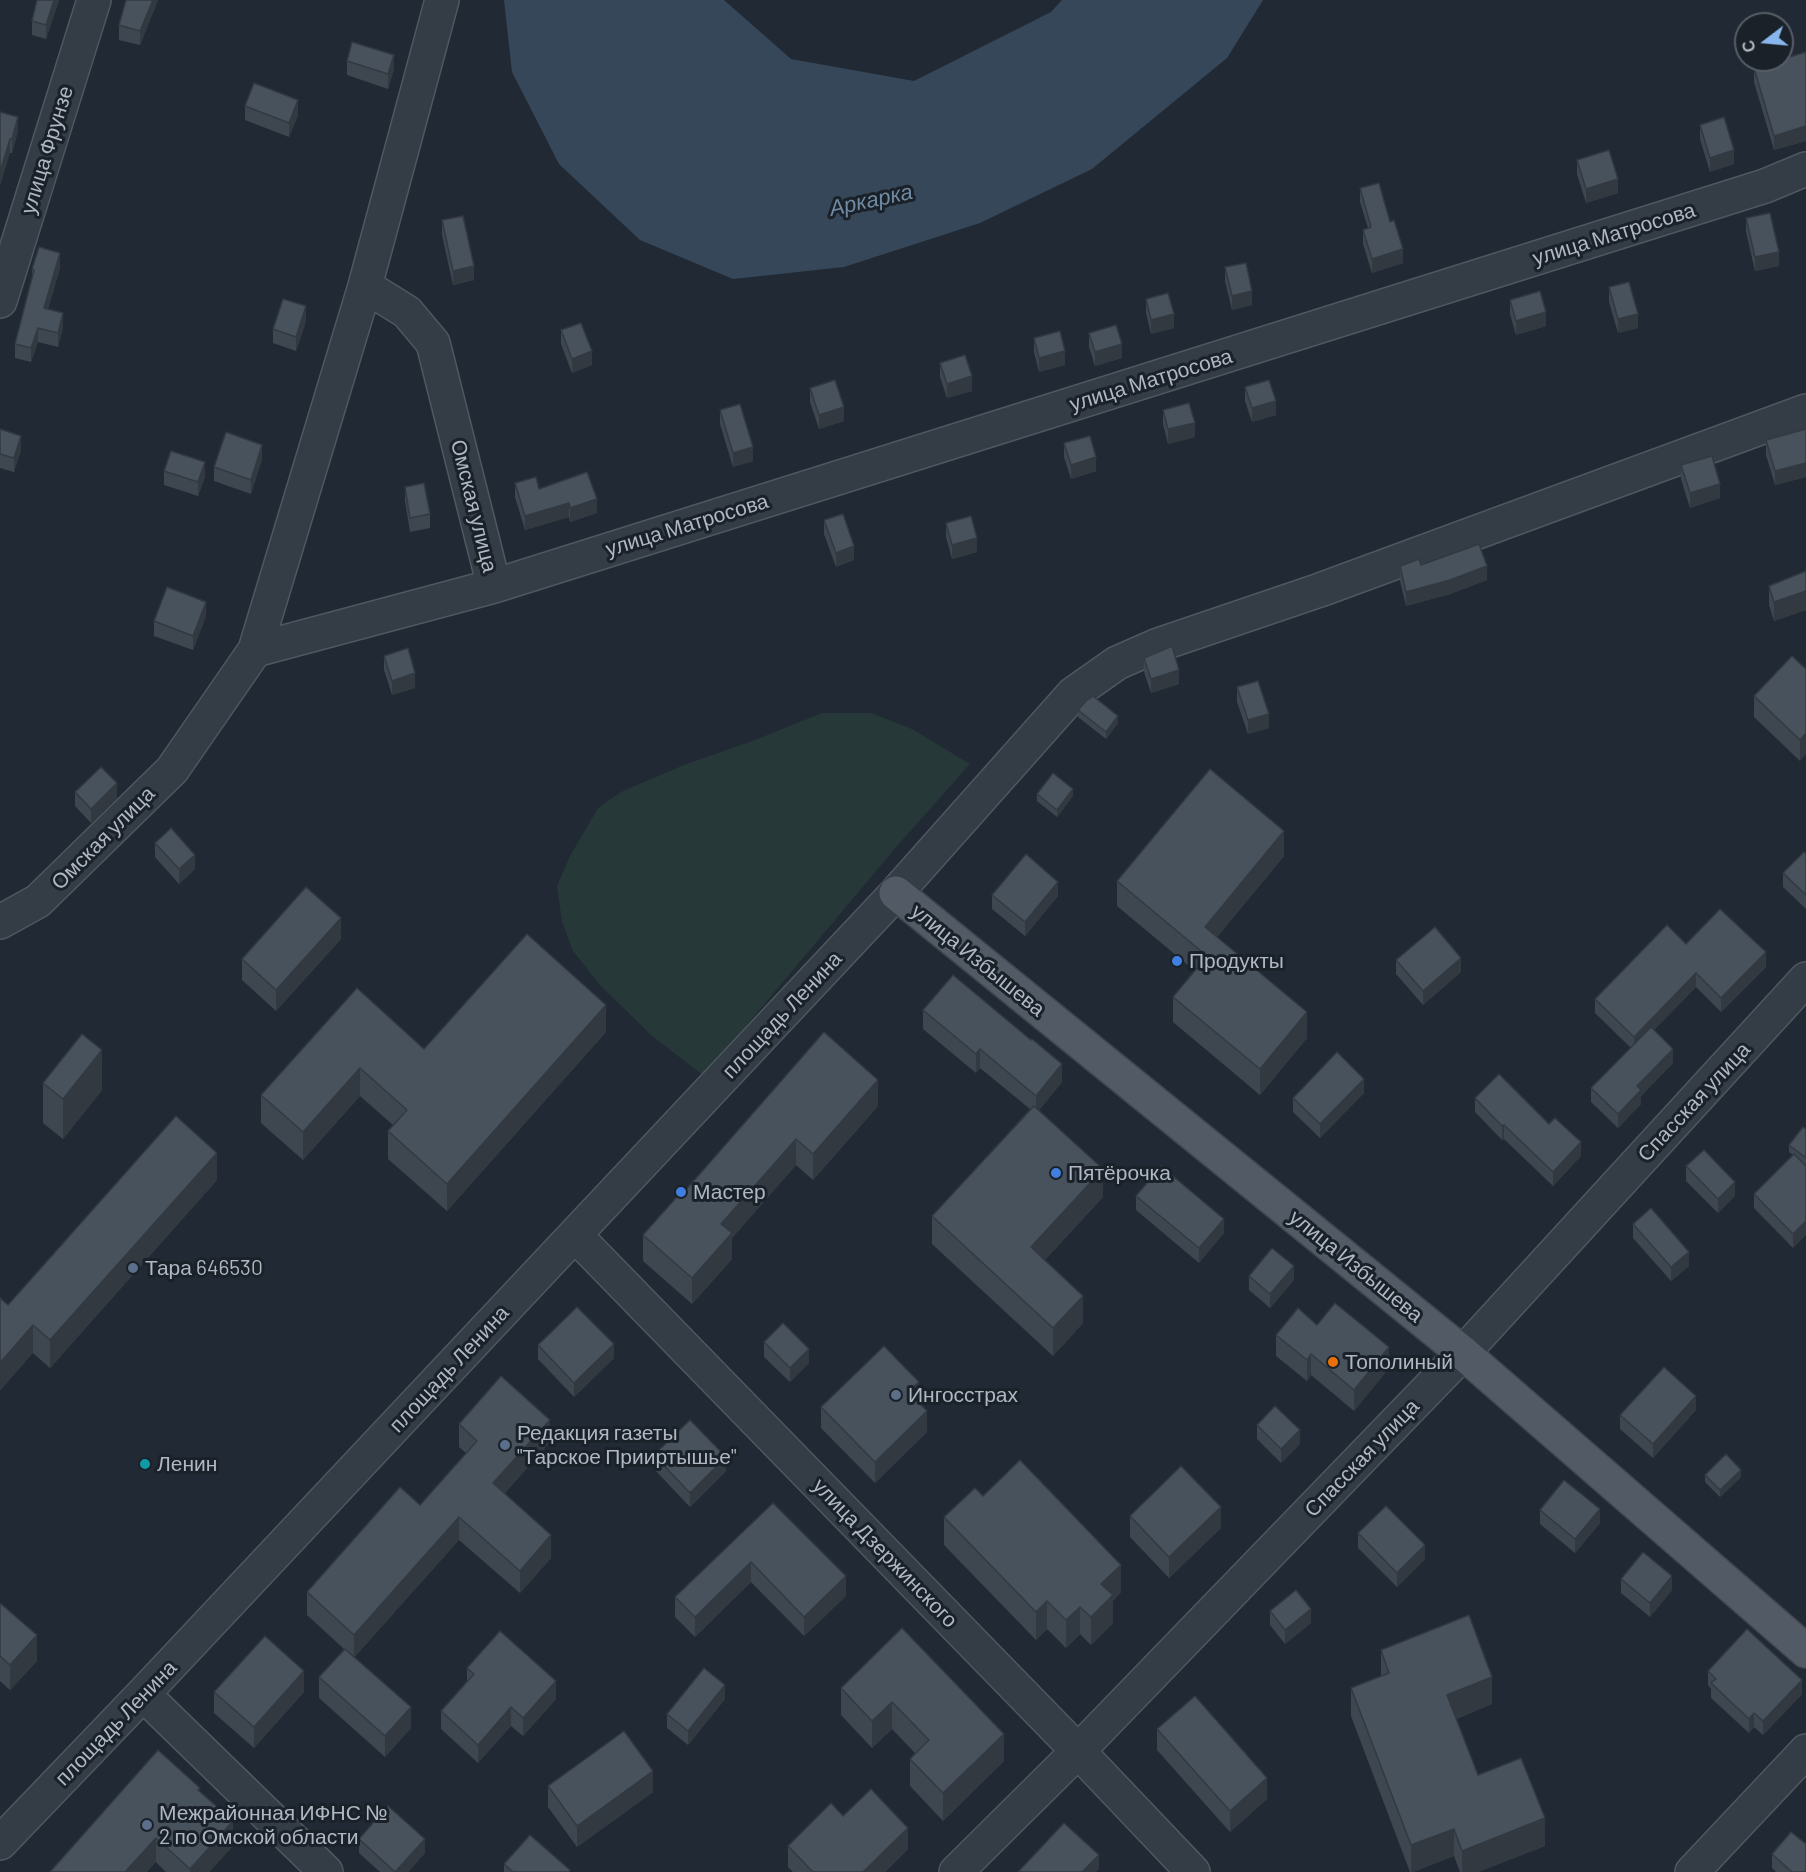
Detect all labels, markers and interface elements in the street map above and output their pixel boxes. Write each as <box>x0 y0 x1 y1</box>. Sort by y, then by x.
north arrow <box>1734 12 1794 72</box>
text: С <box>1737 38 1759 55</box>
street label: улица Фрунзе <box>16 83 78 217</box>
water label: Аркарка <box>827 178 915 222</box>
street label: улица Матросова <box>1530 197 1698 271</box>
street label: улица Матросова <box>1067 343 1235 417</box>
street label: Омская улица <box>445 437 503 575</box>
street label: улица Матросова <box>603 488 771 562</box>
street label: Омская улица <box>46 781 160 895</box>
street label: улица Избышева <box>906 898 1050 1022</box>
street label: площадь Ленина <box>717 946 847 1084</box>
place label: Продукты <box>1189 948 1284 974</box>
marker: Продукты <box>1170 954 1184 968</box>
street label: Спасская улица <box>1632 1037 1756 1167</box>
place label: Пятёрочка <box>1068 1160 1171 1186</box>
marker: Пятёрочка <box>1049 1166 1063 1180</box>
place label: Мастер <box>693 1179 766 1205</box>
marker: Мастер <box>674 1185 688 1199</box>
street label: улица Избышева <box>1284 1204 1428 1328</box>
place label: Тара 646530 <box>145 1255 263 1281</box>
marker: Тара 646530 <box>126 1261 140 1275</box>
street label: площадь Ленина <box>384 1300 514 1438</box>
place label: Тополиный <box>1345 1349 1453 1375</box>
marker: Тополиный <box>1326 1355 1340 1369</box>
place label: Ингосстрах <box>908 1382 1018 1408</box>
marker: Ингосстрах <box>889 1388 903 1402</box>
street label: Спасская улица <box>1300 1394 1424 1522</box>
place label: Редакция газеты "Тарское Прииртышье" <box>517 1420 736 1470</box>
marker: Редакция газеты "Тарское Прииртышье" <box>498 1438 512 1452</box>
place label: Ленин <box>157 1451 217 1477</box>
marker: Ленин <box>138 1457 152 1471</box>
street label: улица Дзержинского <box>807 1473 963 1633</box>
street label: площадь Ленина <box>50 1655 182 1791</box>
place label: Межрайонная ИФНС № 2 по Омской области <box>159 1800 388 1850</box>
marker: Межрайонная ИФНС № 2 по Омской области <box>140 1818 154 1832</box>

